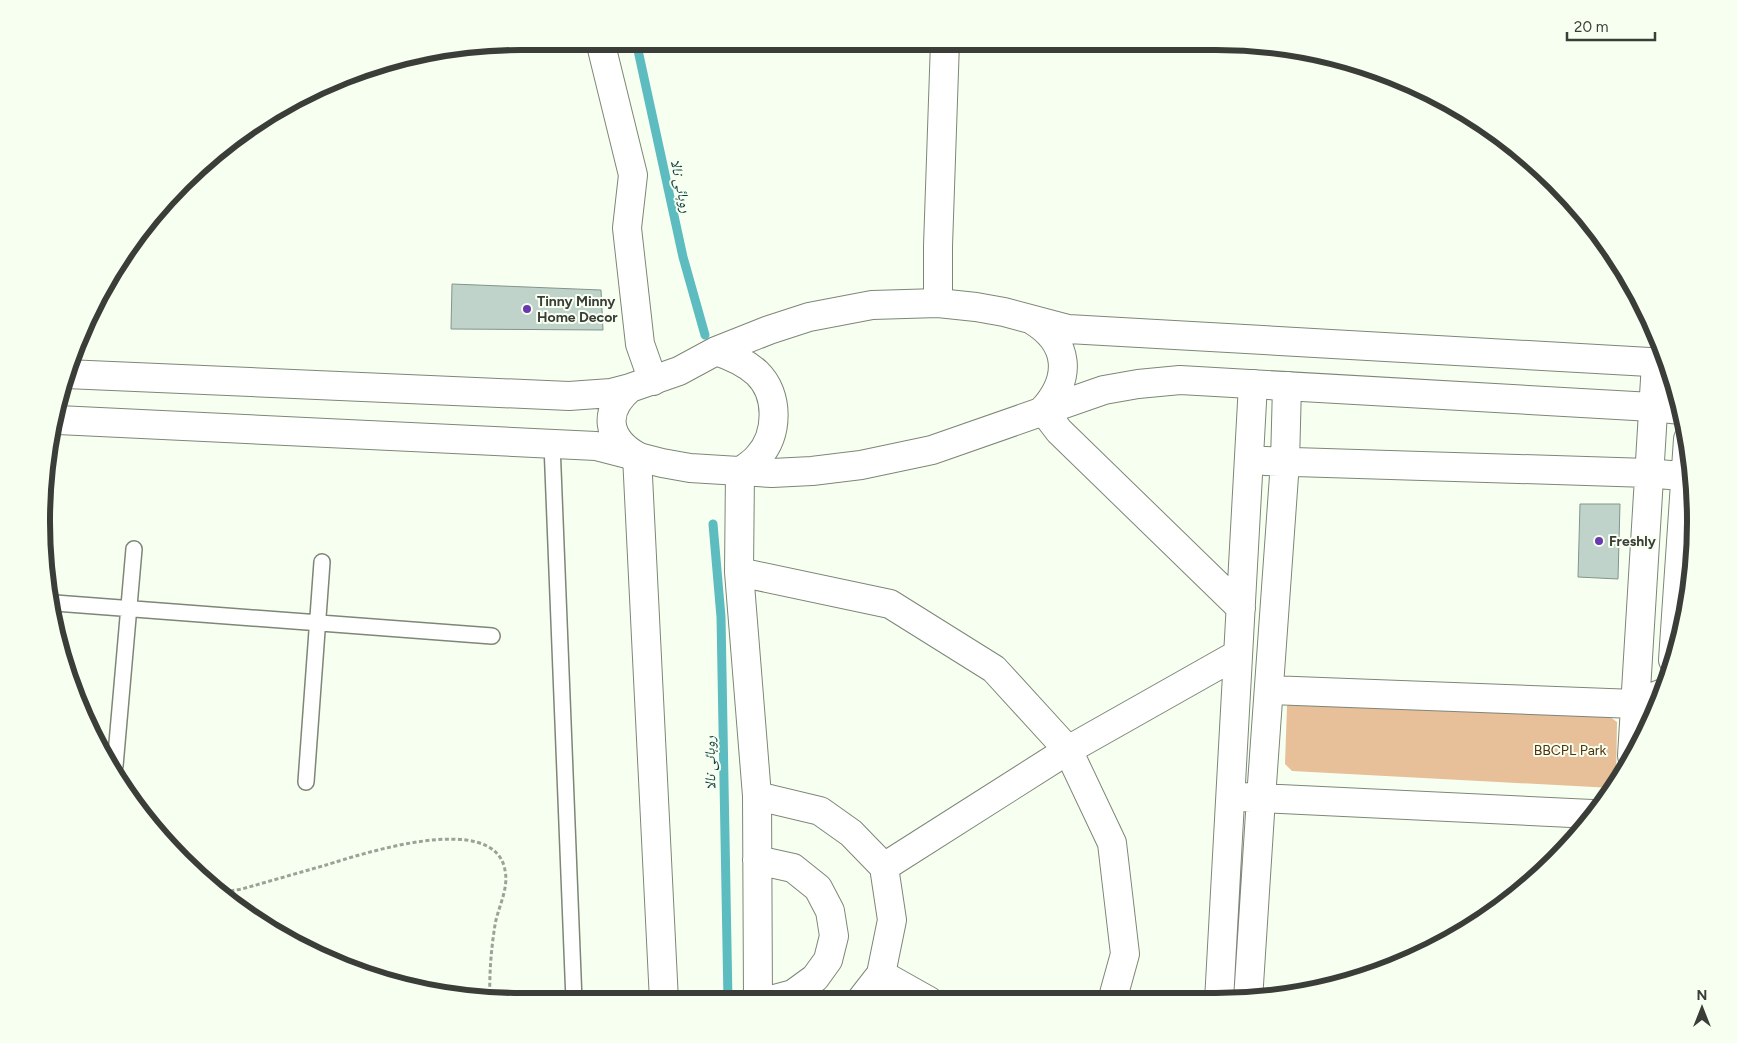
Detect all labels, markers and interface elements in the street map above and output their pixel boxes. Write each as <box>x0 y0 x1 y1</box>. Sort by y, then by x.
scale bar <box>1567 10 1654 42</box>
text: 20 m <box>1574 18 1608 36</box>
water label: روہائی نالا <box>667 157 696 215</box>
place label: Tinny Minny Home Decor <box>537 293 618 326</box>
marker: Tinny Minny Home Decor <box>521 303 533 315</box>
place label: Freshly <box>1609 533 1657 550</box>
marker: Freshly <box>1593 535 1605 547</box>
water label: روہائی نالا <box>701 735 719 790</box>
park label: BBCPL Park <box>1534 742 1607 759</box>
north arrow <box>1677 983 1727 1033</box>
text: N <box>1697 987 1707 1004</box>

